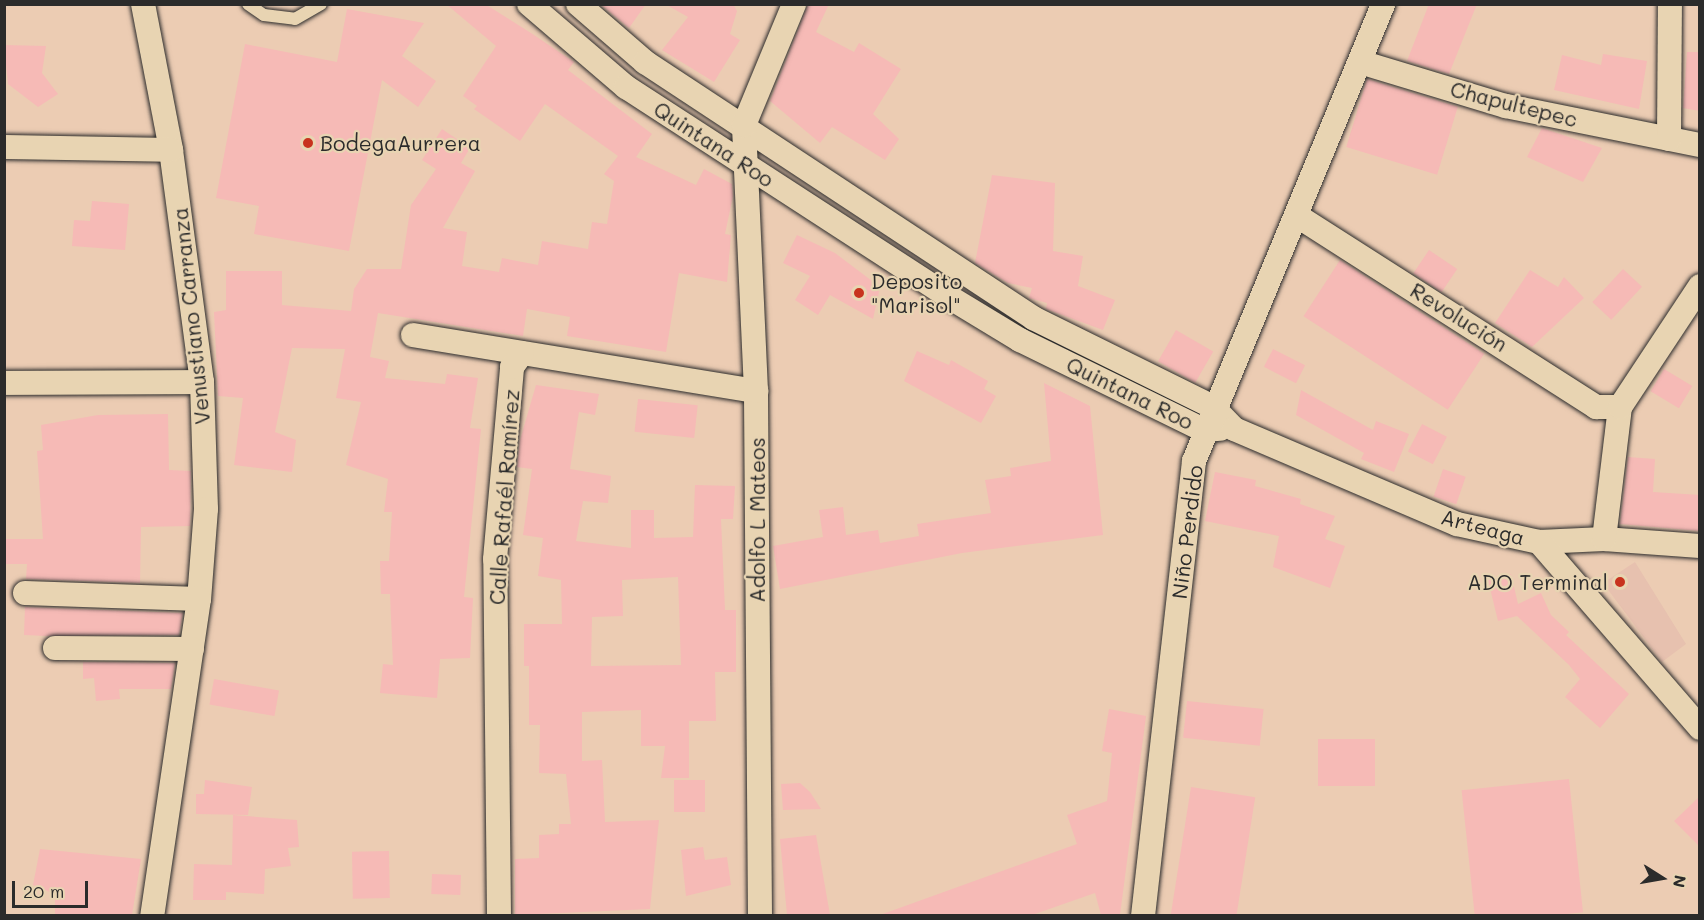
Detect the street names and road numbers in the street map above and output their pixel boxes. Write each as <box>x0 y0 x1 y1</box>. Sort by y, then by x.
street label: Chapultepec <box>1448 76 1580 132</box>
street label: Quintana Roo <box>649 96 779 192</box>
street label: Venustiano Carranza <box>167 206 215 426</box>
street label: Revolución <box>1406 277 1512 357</box>
street label: Quintana Roo <box>1062 351 1198 435</box>
street label: Calle Rafaél Ramírez <box>484 388 524 606</box>
street label: Adolfo L Mateos <box>744 437 770 603</box>
street label: Niño Perdido <box>1166 464 1208 600</box>
street label: Arteaga <box>1438 504 1528 550</box>

